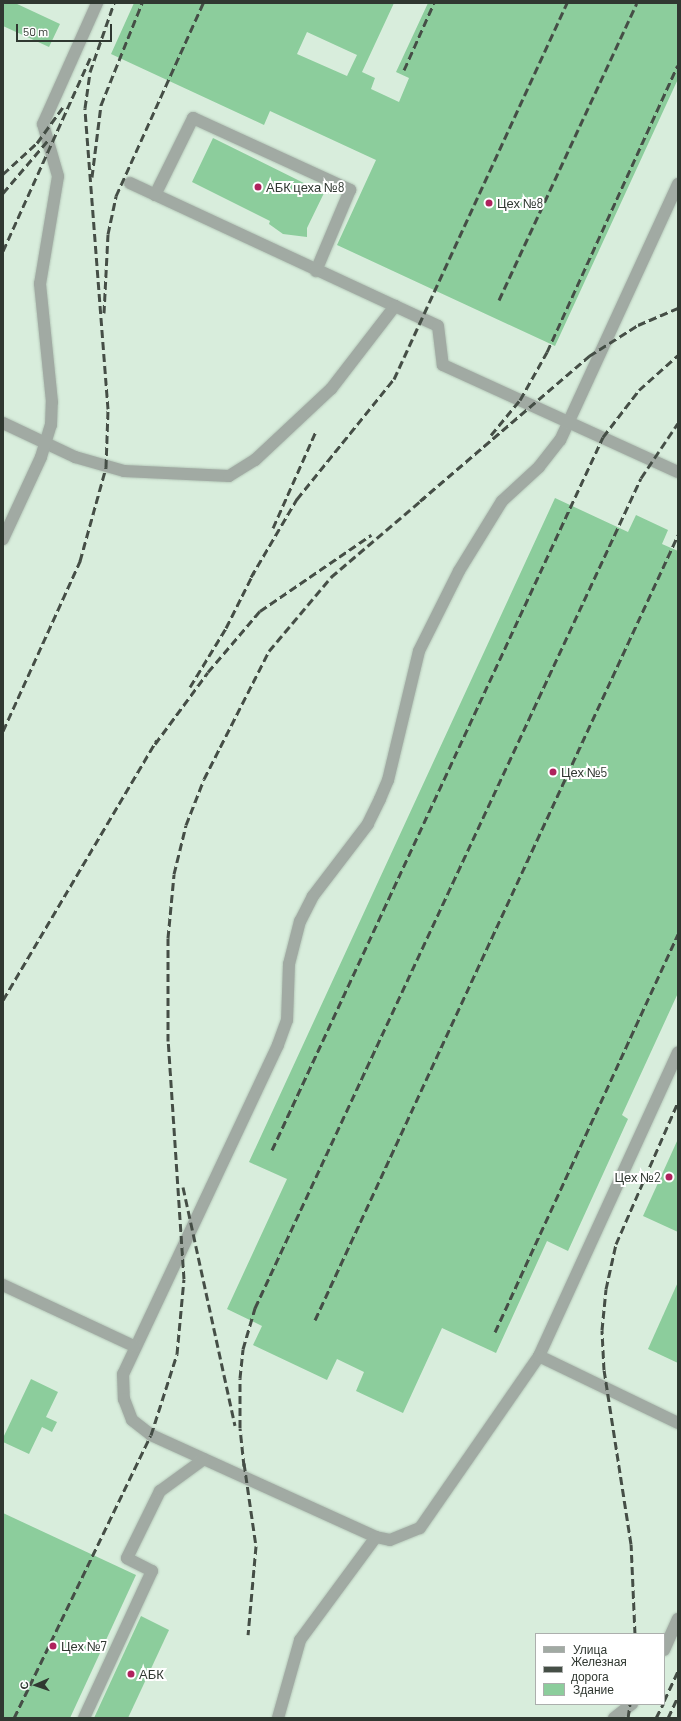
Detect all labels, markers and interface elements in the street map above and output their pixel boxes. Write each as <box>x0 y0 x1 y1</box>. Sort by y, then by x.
scale bar <box>18 16 114 42</box>
text: 50 m <box>23 24 48 38</box>
place label: АБК цеха №8 <box>266 179 345 195</box>
marker: АБК цеха №8 <box>253 182 263 192</box>
place label: Цех №8 <box>497 195 543 211</box>
marker: Цех №8 <box>484 198 494 208</box>
place label: Цех №5 <box>561 764 607 780</box>
marker: Цех №5 <box>548 767 558 777</box>
place label: Цех №2 <box>614 1169 661 1185</box>
marker: Цех №2 <box>664 1172 674 1182</box>
legend <box>535 1633 665 1705</box>
place label: Цех №7 <box>61 1638 107 1654</box>
marker: Цех №7 <box>48 1641 58 1651</box>
text: Улица <box>573 1642 607 1656</box>
text: Железная дорога <box>571 1654 627 1683</box>
north arrow <box>16 1665 56 1705</box>
place label: АБК <box>139 1666 164 1682</box>
marker: АБК <box>126 1669 136 1679</box>
text: С <box>17 1681 30 1690</box>
text: Здание <box>573 1682 614 1696</box>

